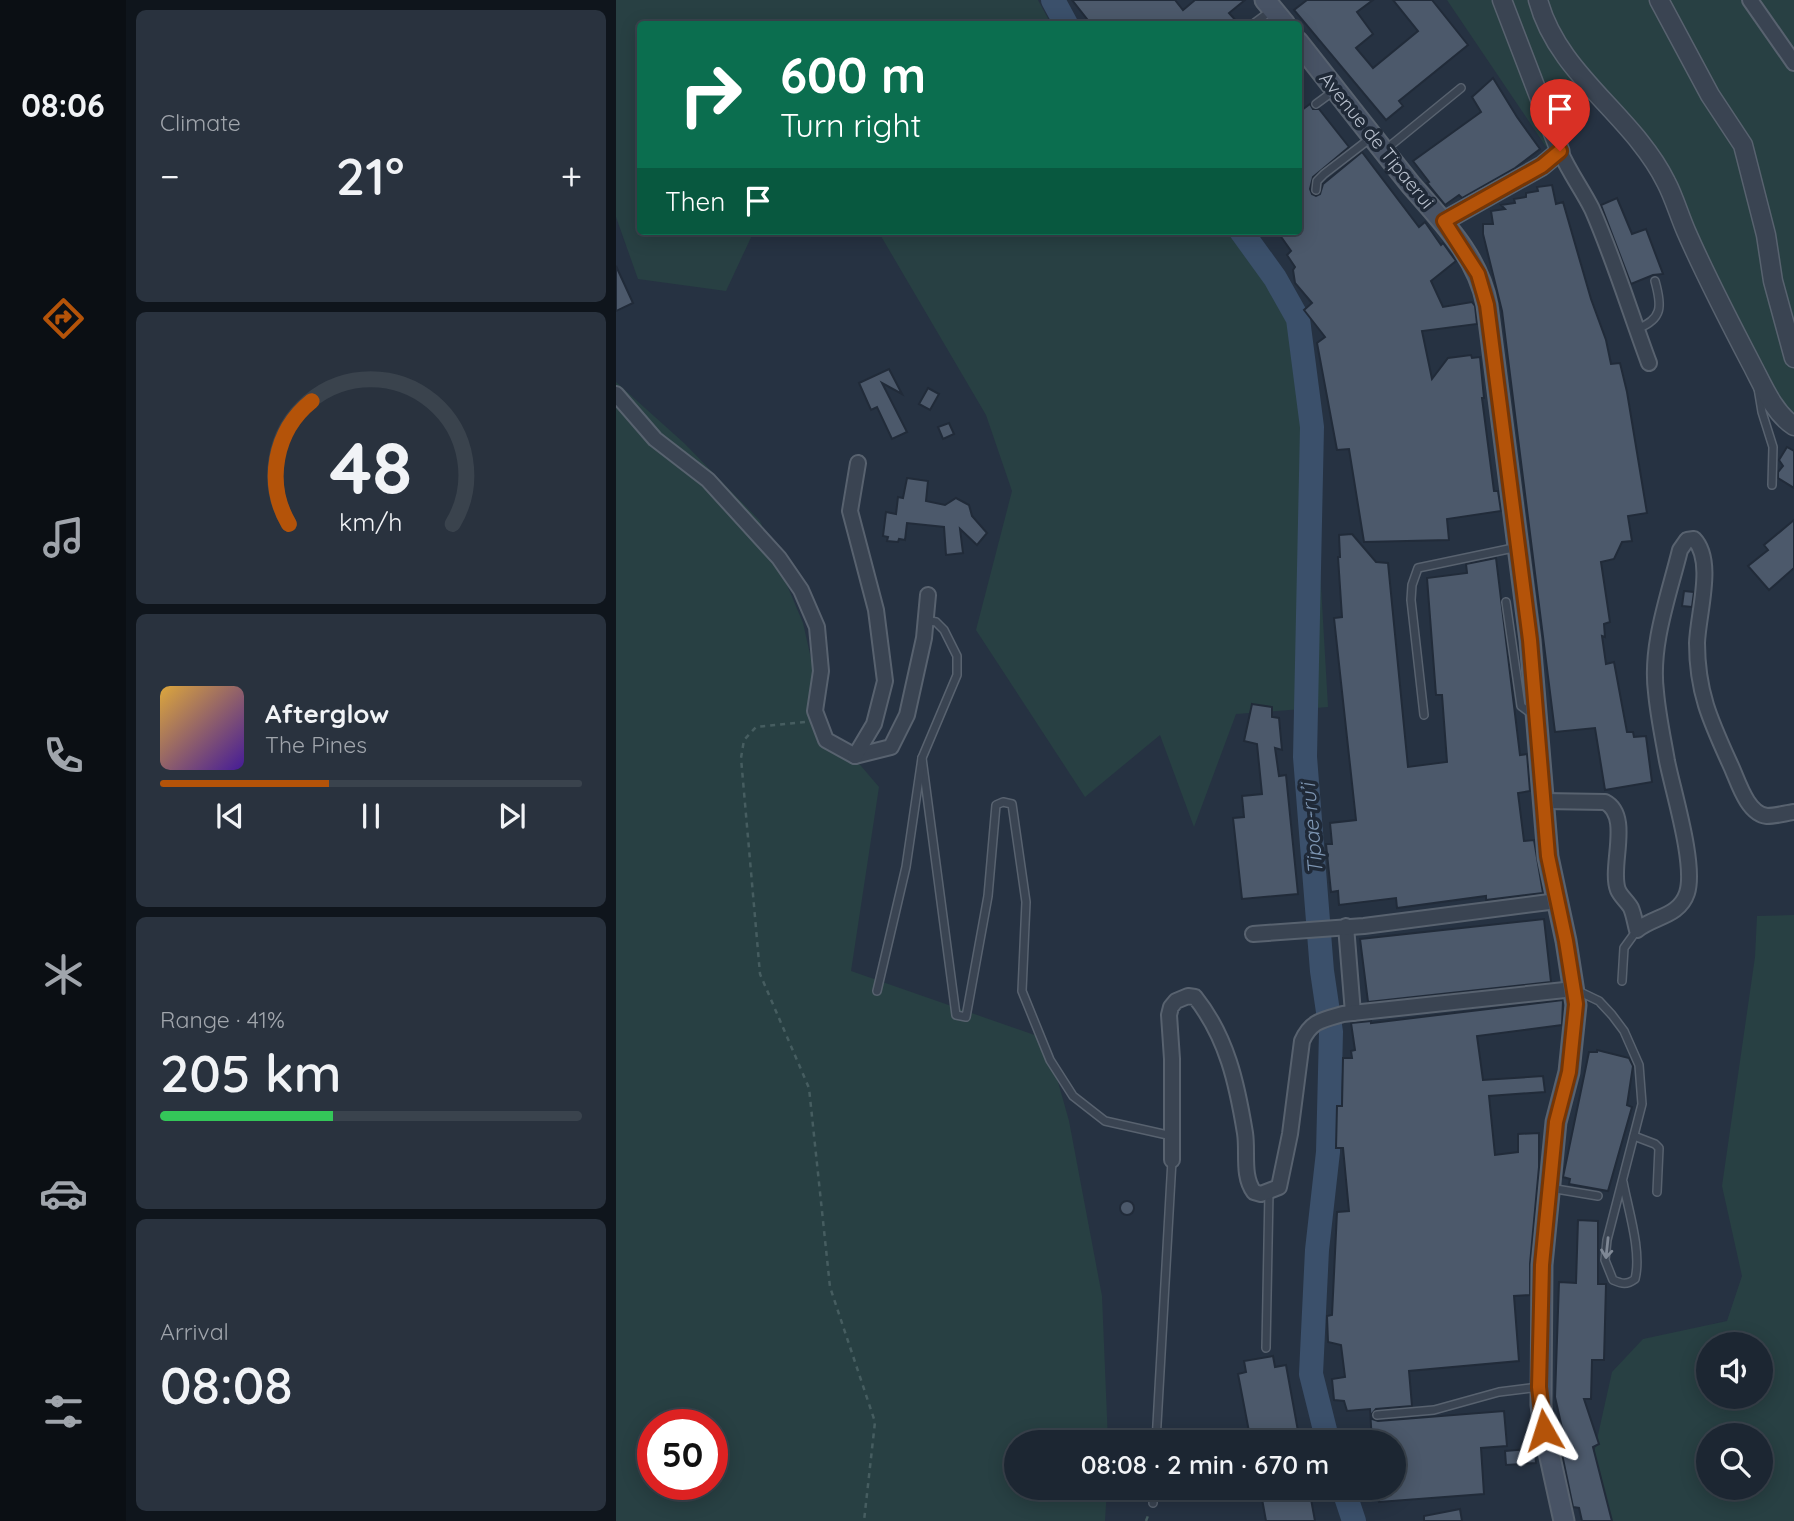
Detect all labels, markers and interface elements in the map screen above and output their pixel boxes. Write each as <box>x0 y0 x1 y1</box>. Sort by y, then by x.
text: 600 m <box>780 44 926 105</box>
icon: right <box>665 49 756 140</box>
street label: Avenue de Tipaerui <box>1314 67 1440 213</box>
pin <box>1530 79 1590 151</box>
text: 08:06 <box>21 85 105 125</box>
icon: arrive <box>1541 90 1579 128</box>
text: Turn right <box>780 105 921 145</box>
text: Climate <box>160 108 241 137</box>
text: 21° <box>336 143 404 208</box>
text: − <box>160 152 180 200</box>
text: + <box>561 152 582 200</box>
icon: arrive <box>739 182 777 220</box>
text: Then <box>665 185 725 218</box>
icon: directions <box>39 294 88 343</box>
text: 48 <box>330 422 412 513</box>
text: km/h <box>339 506 403 537</box>
icon: music <box>39 513 88 562</box>
text: Afterglow <box>265 697 389 730</box>
text: The Pines <box>265 730 367 759</box>
icon: phone <box>39 731 88 780</box>
water label: Tipae-ru’i <box>1294 780 1328 876</box>
icon: previous <box>211 797 249 835</box>
icon: pause <box>352 797 390 835</box>
icon: next <box>493 797 531 835</box>
icon: climate <box>39 950 88 999</box>
text: Range · 41% <box>160 1005 285 1034</box>
text: 205 km <box>160 1040 342 1105</box>
icon: car <box>39 1169 88 1218</box>
one-way arrow <box>1600 1236 1613 1259</box>
text: Arrival <box>160 1317 229 1346</box>
map controls <box>1696 1332 1773 1500</box>
button: sound <box>1696 1332 1773 1409</box>
text: 08:08 <box>160 1352 293 1417</box>
icon: filters <box>39 1387 88 1436</box>
position arrow <box>1507 1393 1581 1467</box>
speed limit sign: 50 <box>637 1409 728 1500</box>
button: search <box>1696 1423 1773 1500</box>
text: 08:08 · 2 min · 670 m <box>1081 1448 1329 1481</box>

